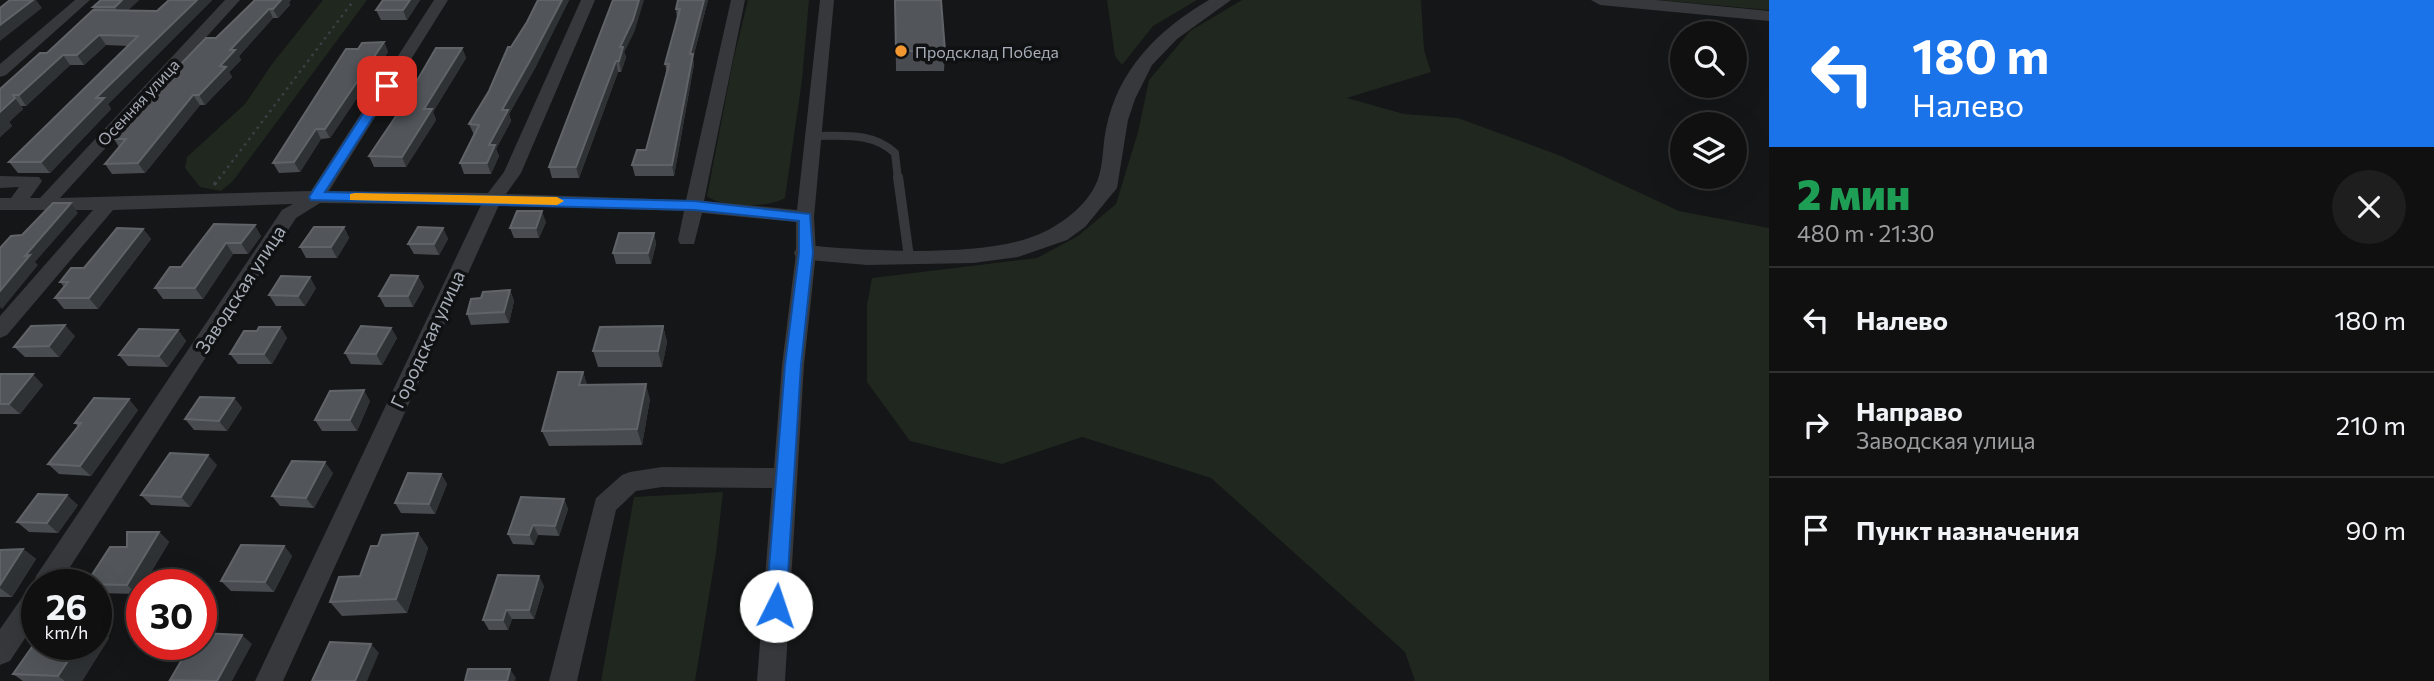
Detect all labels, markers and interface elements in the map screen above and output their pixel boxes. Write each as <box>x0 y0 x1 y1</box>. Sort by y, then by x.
map controls <box>1670 21 1747 189</box>
button: search <box>1670 21 1747 98</box>
text: 180 m <box>1912 24 2049 84</box>
icon: left <box>1797 28 1888 119</box>
place label: Продсклад Победа <box>915 42 1059 61</box>
marker: Продсклад Победа <box>893 43 909 59</box>
street label: Осенняя улица <box>93 55 183 149</box>
pin <box>357 56 417 116</box>
icon: arrive <box>368 67 406 105</box>
text: Налево <box>1912 84 2024 124</box>
button: layers <box>1670 112 1747 189</box>
text: 2 мин <box>1797 167 1910 219</box>
button: close <box>2332 170 2406 244</box>
text: 480 m · 21:30 <box>1797 219 1935 247</box>
street label: Заводская улица <box>190 221 290 357</box>
street label: Городская улица <box>385 267 469 411</box>
icon: left <box>1797 301 1835 339</box>
text: Налево <box>1856 304 1948 335</box>
text: 180 m <box>2334 304 2406 335</box>
text: Направо <box>1856 395 1963 426</box>
icon: right <box>1797 406 1835 444</box>
text: 210 m <box>2336 409 2406 440</box>
text: Заводская улица <box>1856 426 2035 454</box>
icon: arrive <box>1797 511 1835 549</box>
text: Пункт назначения <box>1856 514 2080 545</box>
text: 90 m <box>2346 514 2406 545</box>
speed limit sign: 30 <box>126 569 217 660</box>
position arrow <box>739 569 813 643</box>
text: 26 <box>46 584 87 627</box>
text: km/h <box>45 621 88 643</box>

